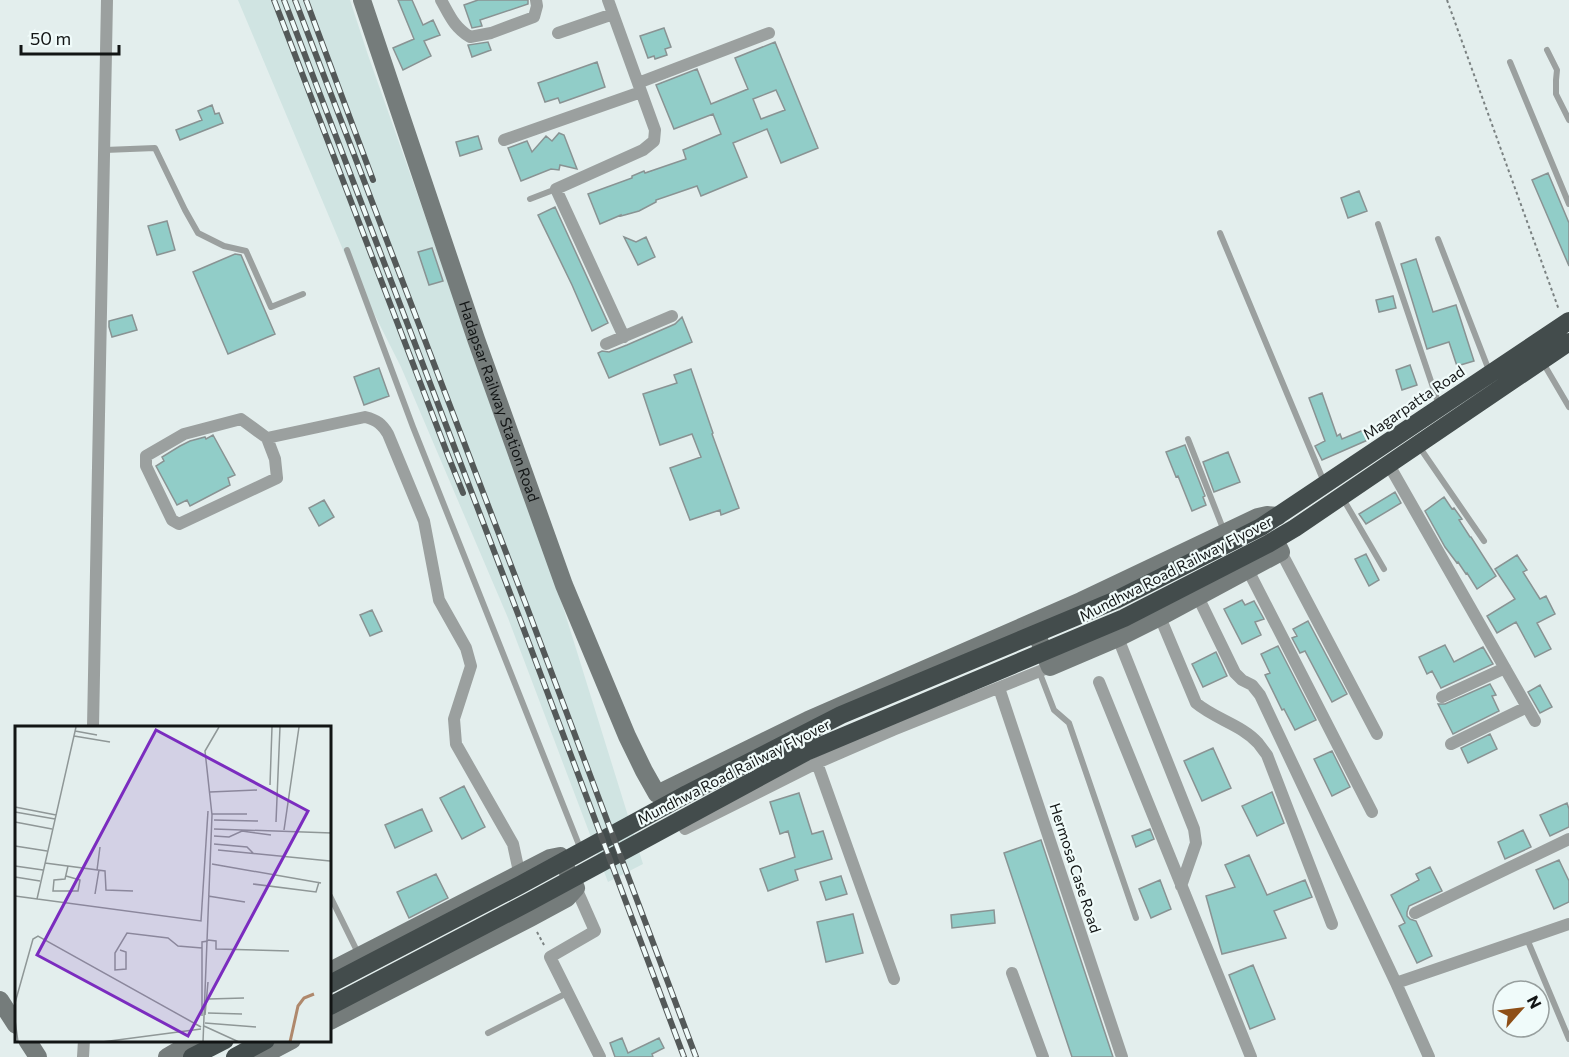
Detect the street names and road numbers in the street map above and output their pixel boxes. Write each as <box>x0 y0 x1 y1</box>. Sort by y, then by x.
street label: Hadapsar Railway Station Road <box>456 298 543 504</box>
street label: Magarpatta Road <box>1359 362 1468 443</box>
street label: Mundhwa Road Railway Flyover <box>1076 511 1275 625</box>
street label: Mundhwa Road Railway Flyover <box>634 714 833 828</box>
street label: Hermosa Case Road <box>1046 801 1105 935</box>

